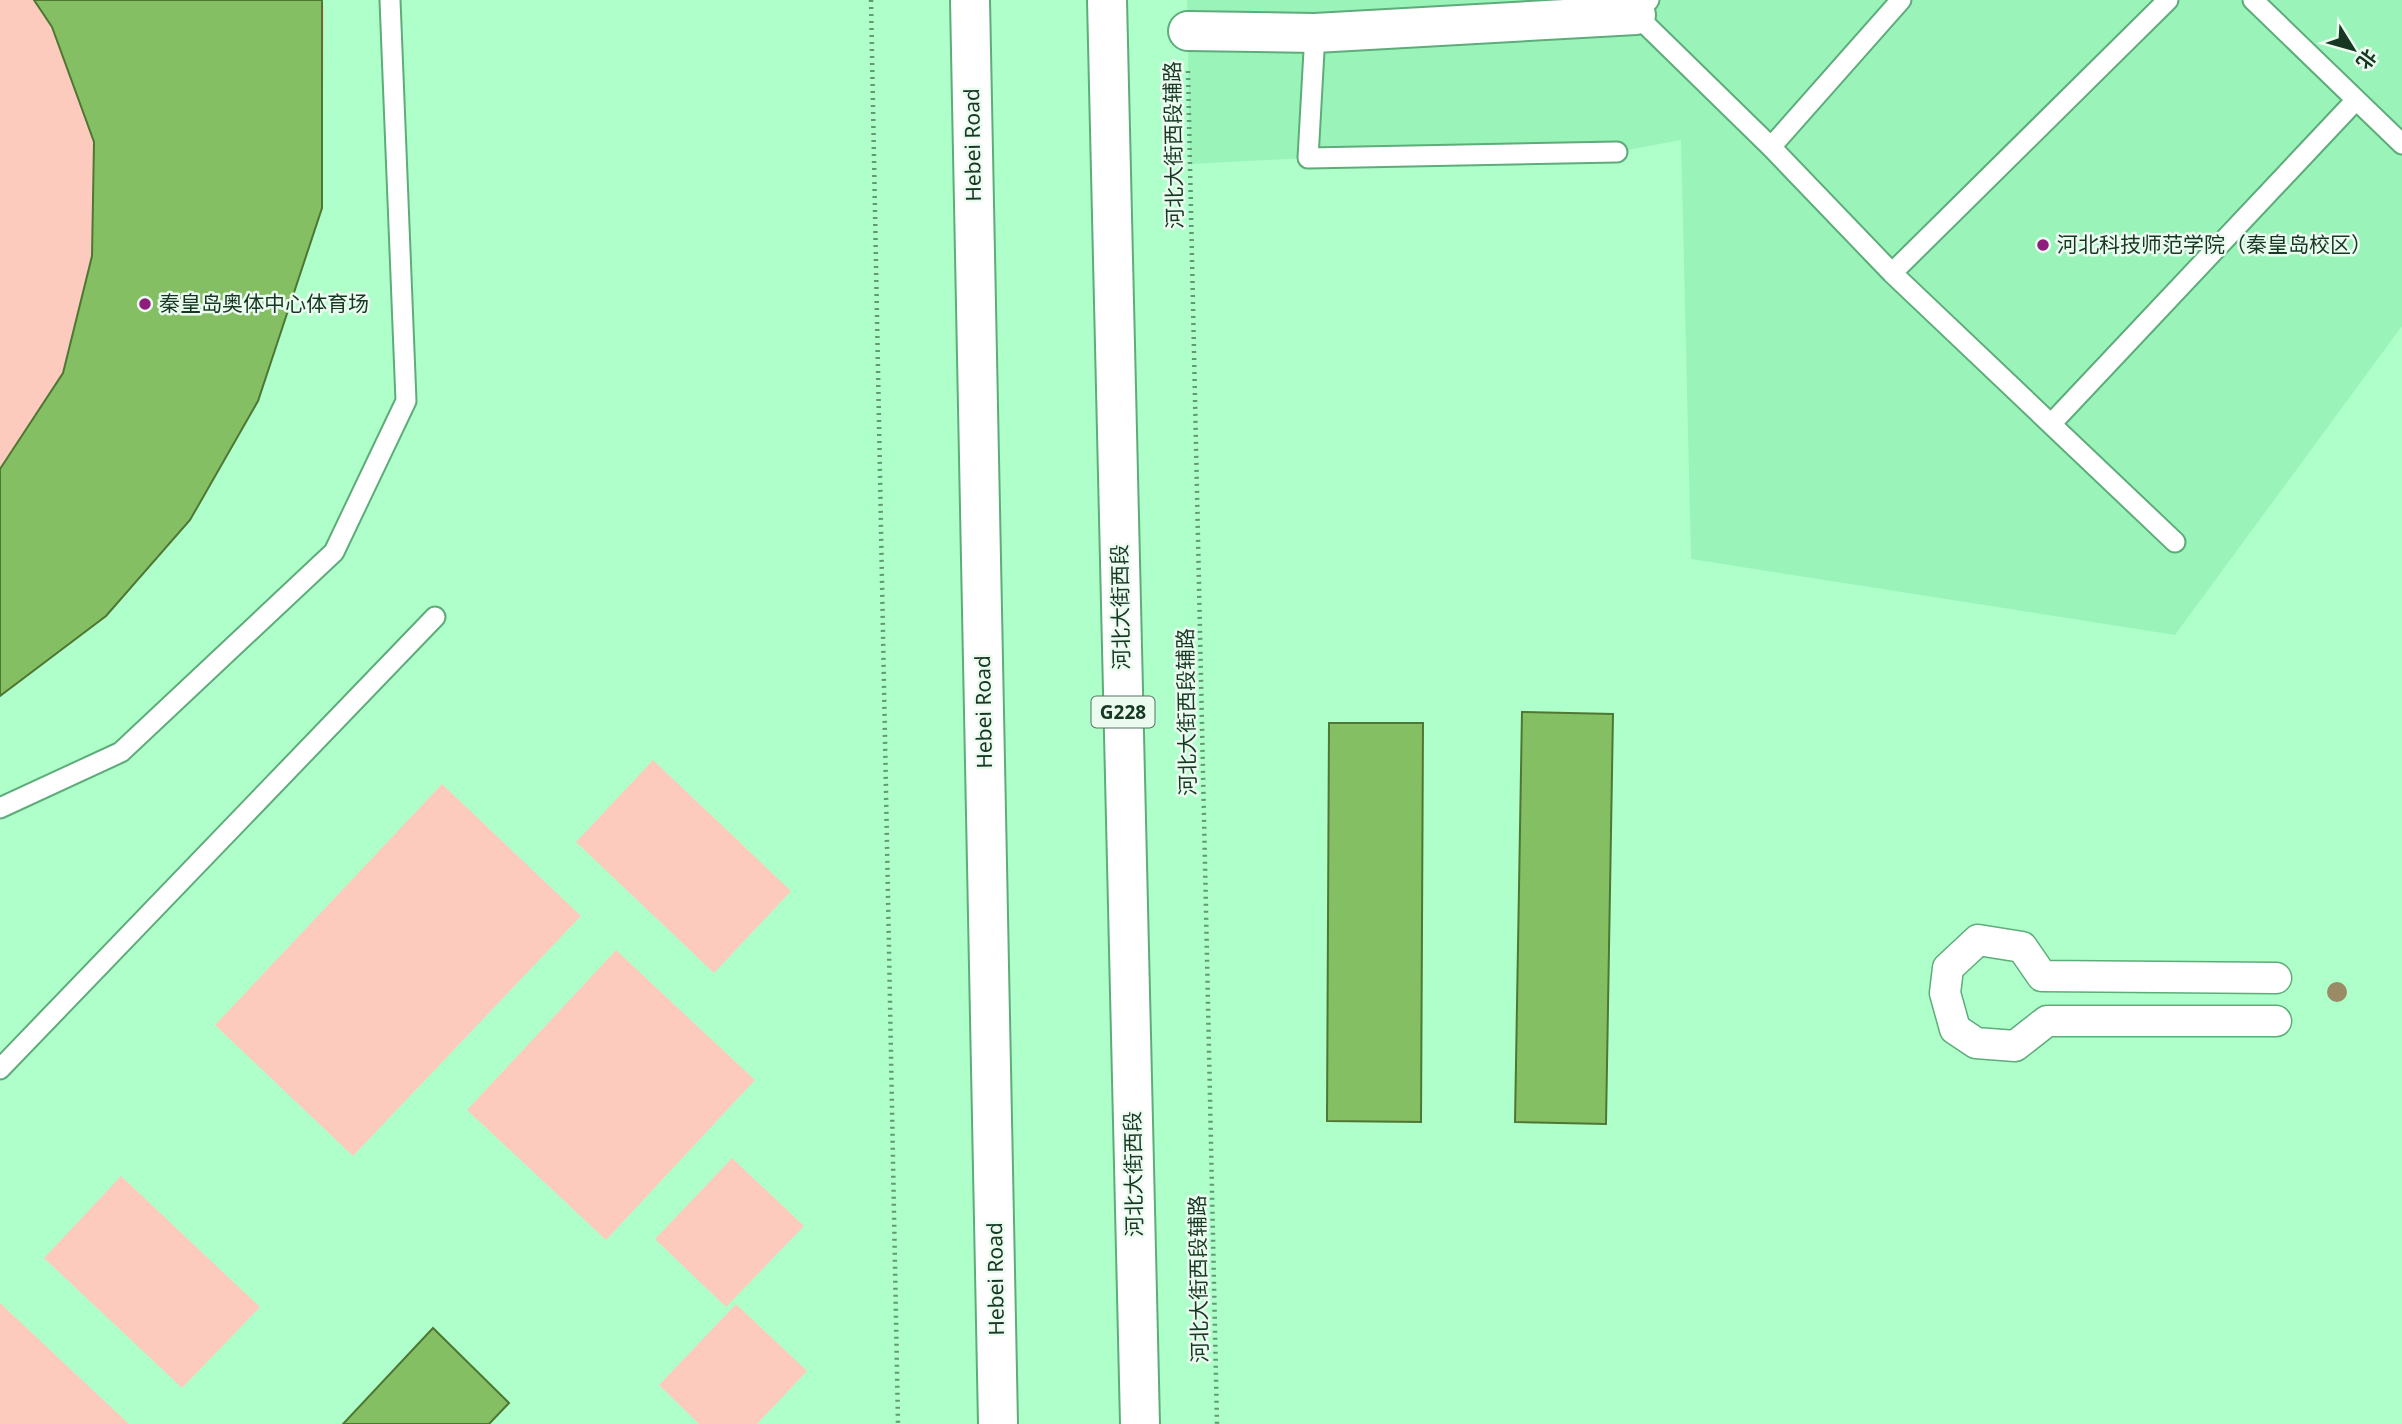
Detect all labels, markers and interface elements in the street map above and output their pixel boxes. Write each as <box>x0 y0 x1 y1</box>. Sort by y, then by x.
north arrow <box>2318 14 2388 84</box>
text: 北 <box>2350 44 2383 75</box>
street label: 河北大街西段辅路 <box>1158 61 1188 229</box>
street label: Hebei Road <box>957 88 987 202</box>
place label: 河北科技师范学院（秦皇岛校区） <box>2057 230 2372 258</box>
marker: 河北科技师范学院（秦皇岛校区） <box>2035 237 2051 253</box>
place label: 秦皇岛奥体中心体育场 <box>159 289 369 317</box>
marker: 秦皇岛奥体中心体育场 <box>137 296 153 312</box>
street label: 河北大街西段 <box>1105 544 1135 670</box>
street label: 河北大街西段辅路 <box>1171 628 1201 796</box>
street label: Hebei Road <box>968 655 998 769</box>
road number: G228 <box>1092 696 1154 727</box>
street label: 河北大街西段 <box>1118 1111 1148 1237</box>
street label: 河北大街西段辅路 <box>1183 1195 1213 1363</box>
street label: Hebei Road <box>980 1222 1010 1336</box>

